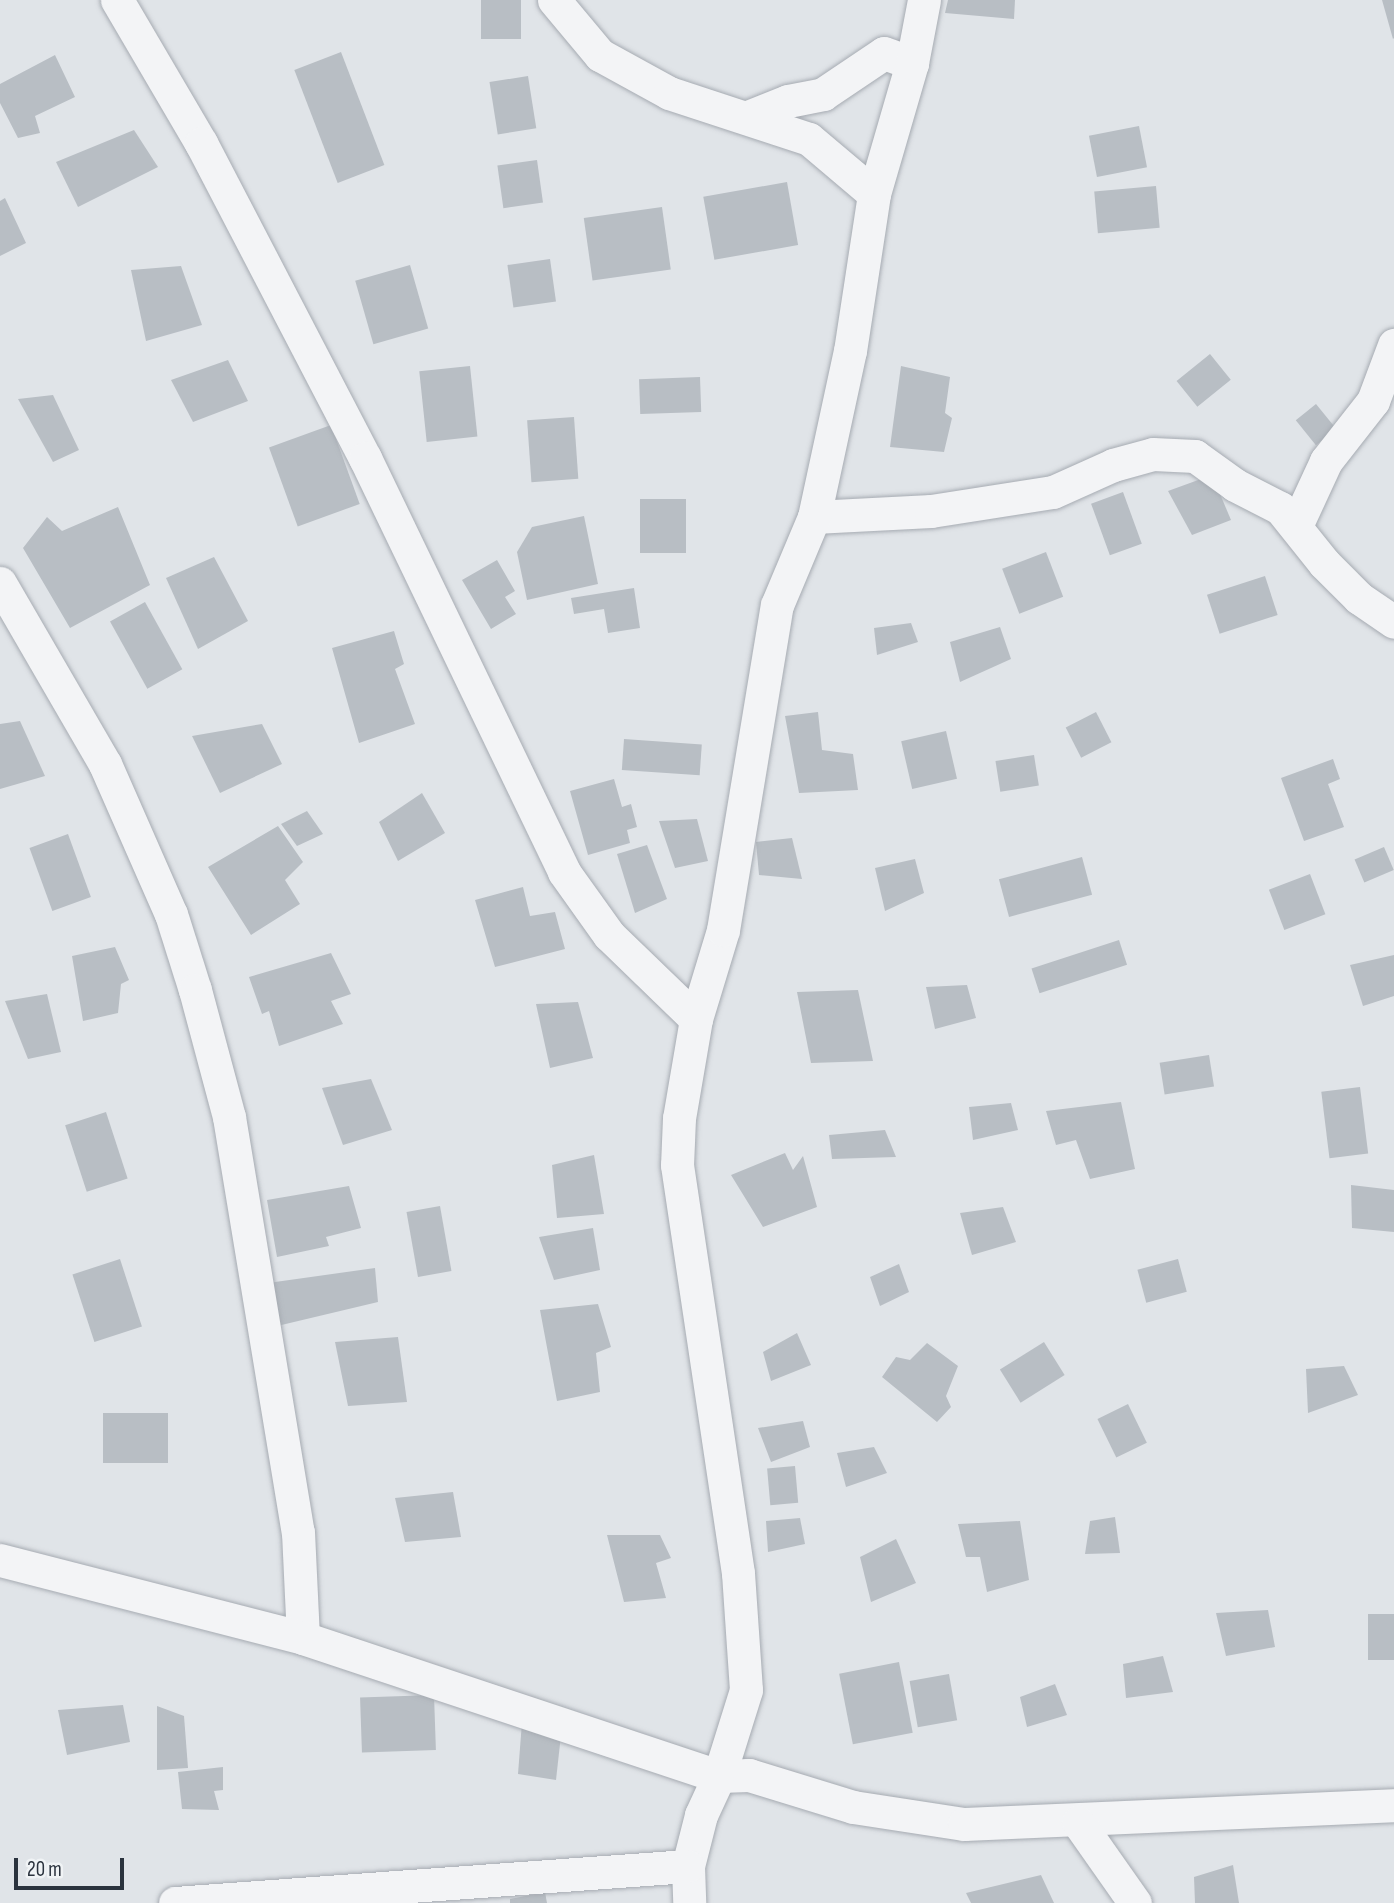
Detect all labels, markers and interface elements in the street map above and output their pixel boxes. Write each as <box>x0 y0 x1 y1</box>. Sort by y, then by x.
scale bar <box>18 1843 128 1887</box>
text: 20 m <box>27 1857 62 1882</box>

